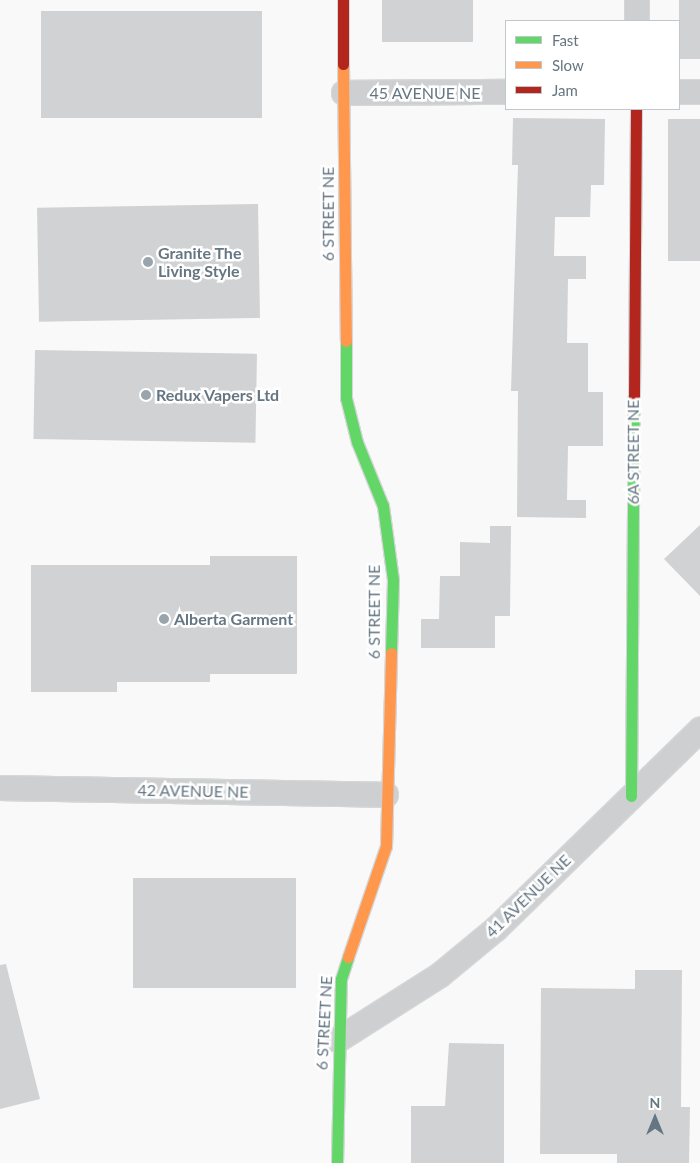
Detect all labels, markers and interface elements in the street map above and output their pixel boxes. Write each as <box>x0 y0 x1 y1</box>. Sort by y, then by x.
legend <box>505 20 680 110</box>
text: Fast <box>552 31 579 49</box>
text: Slow <box>552 56 584 74</box>
text: Jam <box>552 81 578 99</box>
street label: 45 AVENUE NE <box>369 83 481 103</box>
street label: 6 STREET NE <box>318 166 338 262</box>
place label: Granite The Living Style <box>158 243 242 281</box>
marker: Granite The Living Style <box>142 256 154 268</box>
place label: Redux Vapers Ltd <box>156 385 280 405</box>
marker: Redux Vapers Ltd <box>140 389 152 401</box>
street label: 6A STREET NE <box>623 399 643 505</box>
street label: 6 STREET NE <box>364 564 384 660</box>
place label: Alberta Garment <box>174 609 293 629</box>
marker: Alberta Garment <box>158 613 170 625</box>
street label: 42 AVENUE NE <box>137 780 249 802</box>
street label: 41 AVENUE NE <box>481 850 575 942</box>
street label: 6 STREET NE <box>312 975 336 1071</box>
north arrow <box>630 1093 680 1143</box>
text: N <box>650 1094 660 1111</box>

